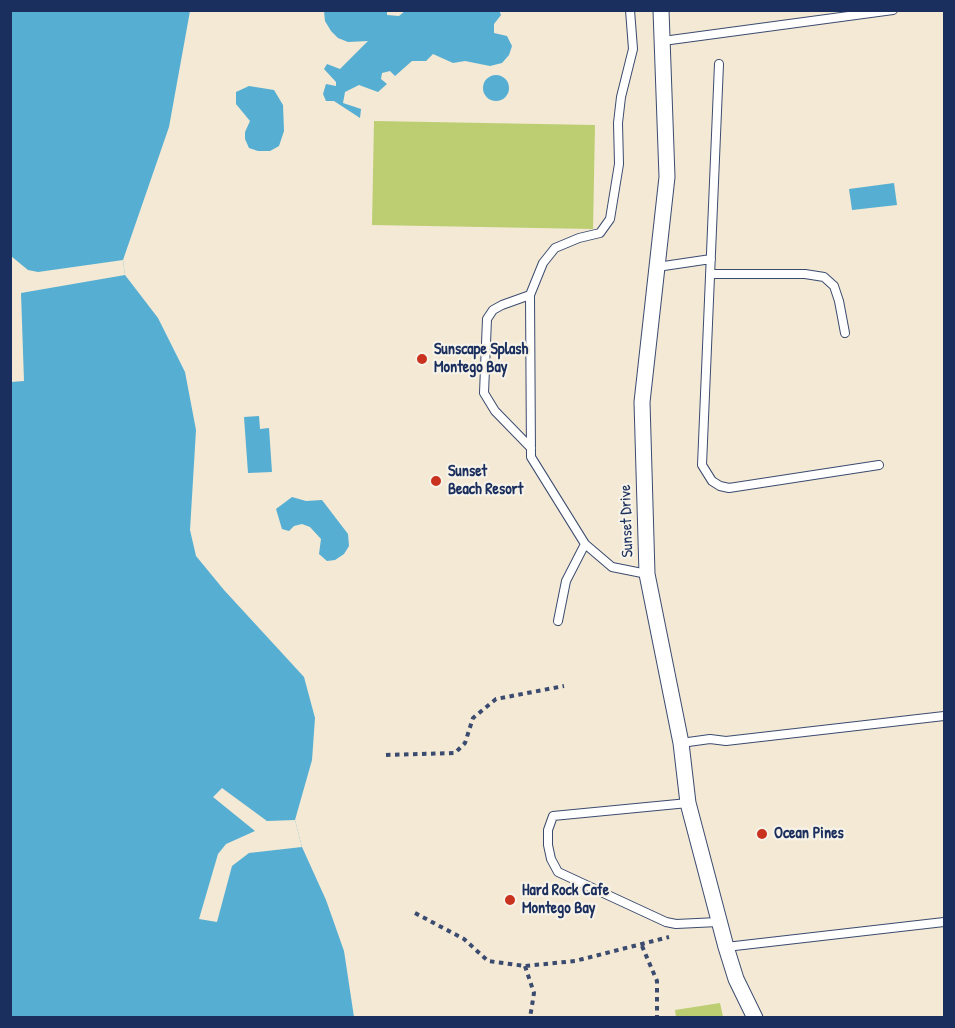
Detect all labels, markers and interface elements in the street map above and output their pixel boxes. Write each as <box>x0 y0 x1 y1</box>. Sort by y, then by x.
place label: Sunscape Splash Montego Bay <box>434 340 528 378</box>
marker: Sunscape Splash Montego Bay <box>415 352 429 366</box>
place label: Sunset Beach Resort <box>448 462 523 500</box>
marker: Sunset Beach Resort <box>429 474 443 488</box>
street label: Sunset Drive <box>616 484 638 558</box>
place label: Ocean Pines <box>774 824 844 844</box>
marker: Ocean Pines <box>755 827 769 841</box>
place label: Hard Rock Cafe Montego Bay <box>522 881 609 919</box>
marker: Hard Rock Cafe Montego Bay <box>503 893 517 907</box>

